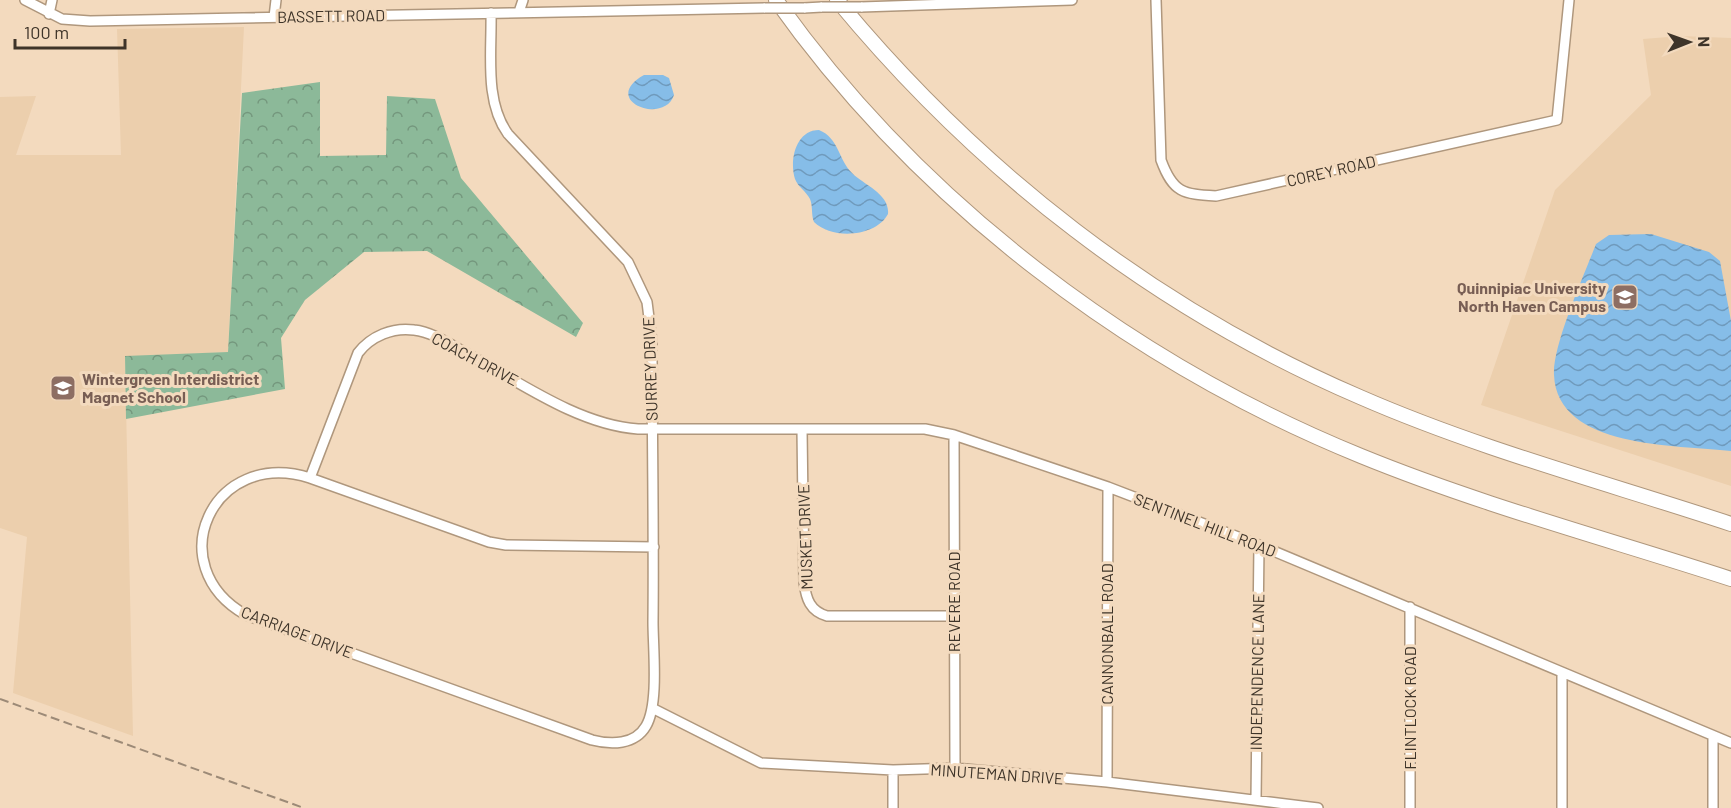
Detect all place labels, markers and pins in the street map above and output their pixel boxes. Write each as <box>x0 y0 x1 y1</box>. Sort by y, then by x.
place label: Quinnipiac University North Haven Campus <box>1457 278 1606 315</box>
school or university icon: Quinnipiac University North Haven Campus <box>1610 282 1640 312</box>
place label: Wintergreen Interdistrict Magnet School <box>82 369 259 406</box>
school or university icon: Wintergreen Interdistrict Magnet School <box>48 373 78 403</box>

